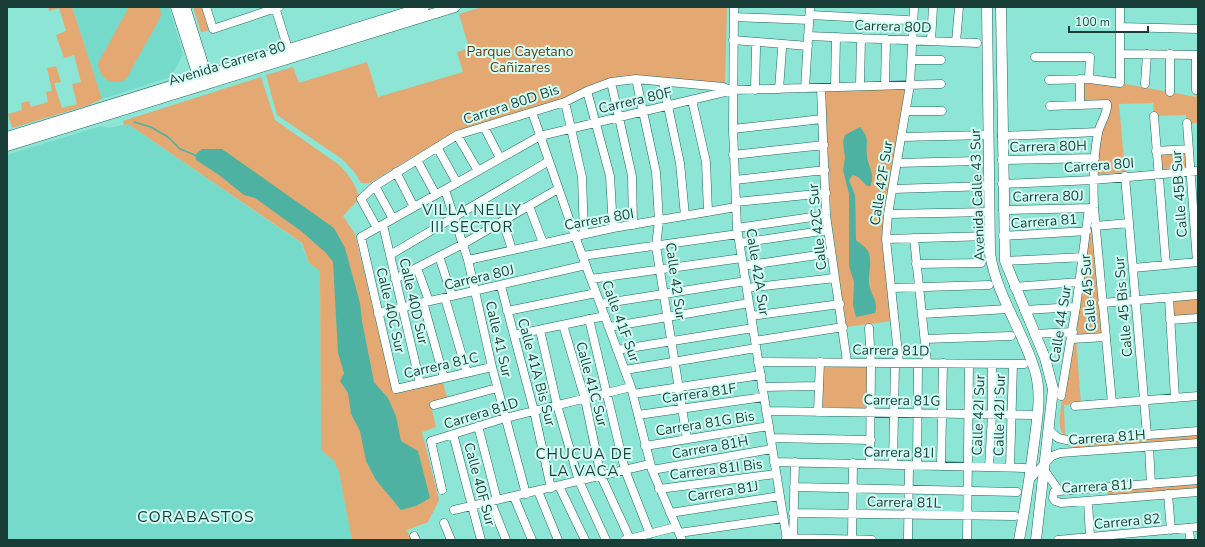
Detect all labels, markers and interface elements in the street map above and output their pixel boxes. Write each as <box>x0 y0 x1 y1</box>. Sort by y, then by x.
scale bar <box>1069 8 1148 34</box>
text: 100 m <box>1075 14 1110 30</box>
street label: Carrera 80D <box>854 16 932 37</box>
street label: Avenida Carrera 80 <box>166 37 288 90</box>
park label: Parque Cayetano Cañizares <box>466 42 574 77</box>
street label: Carrera 80D Bis <box>461 80 562 129</box>
street label: Carrera 80F <box>597 83 674 118</box>
street label: Avenida Calle 43 Sur <box>966 128 989 262</box>
street label: Carrera 80H <box>1009 136 1087 157</box>
street label: Calle 42F Sur <box>865 139 898 227</box>
street label: Calle 45B Sur <box>1167 150 1192 238</box>
street label: Carrera 80I <box>1063 154 1135 177</box>
street label: Calle 42C Sur <box>803 183 832 271</box>
street label: Carrera 80J <box>1012 186 1084 207</box>
district label: VILLA NELLY III SECTOR <box>421 200 522 237</box>
street label: Carrera 80I <box>563 204 635 235</box>
street label: Carrera 81 <box>1010 210 1078 233</box>
street label: Calle 42A Sur <box>741 227 774 317</box>
street label: Calle 42 Sur <box>661 241 690 321</box>
street label: Calle 45 Sur <box>1076 253 1101 333</box>
street label: Calle 40D Sur <box>394 256 433 346</box>
street label: Calle 45 Bis Sur <box>1110 256 1137 358</box>
street label: Carrera 80J <box>442 260 516 295</box>
street label: Calle 40C Sur <box>371 265 410 355</box>
street label: Calle 41F Sur <box>597 278 644 365</box>
street label: Calle 44 Sur <box>1045 284 1076 364</box>
street label: Calle 41 Sur <box>481 299 517 379</box>
street label: Calle 41A Bis Sur <box>513 316 560 428</box>
street label: Calle 41C Sur <box>571 340 612 429</box>
street label: Carrera 81D <box>852 340 930 361</box>
street label: Carrera 81C <box>402 348 480 383</box>
street label: Calle 42I Sur <box>968 374 989 456</box>
street label: Calle 42J Sur <box>989 374 1010 456</box>
street label: Carrera 81F <box>661 379 738 408</box>
street label: Carrera 81G <box>863 390 941 411</box>
street label: Carrera 81D <box>441 393 521 434</box>
street label: Carrera 81G Bis <box>654 406 756 441</box>
street label: Carrera 81H <box>1068 425 1146 450</box>
street label: Carrera 81H <box>670 431 750 464</box>
street label: Calle 40F Sur <box>459 440 500 528</box>
street label: Carrera 81I <box>864 442 934 463</box>
district label: CHUCUA DE LA VACA <box>535 444 633 481</box>
street label: Carrera 81I Bis <box>669 454 764 485</box>
street label: Carrera 81J <box>1061 475 1133 498</box>
street label: Carrera 81J <box>686 477 760 506</box>
street label: Carrera 81L <box>867 492 942 513</box>
district label: CORABASTOS <box>137 506 255 528</box>
street label: Carrera 82 <box>1093 509 1161 534</box>

